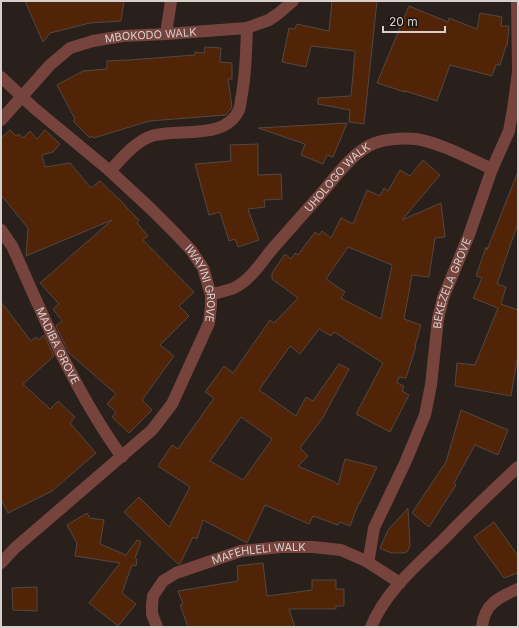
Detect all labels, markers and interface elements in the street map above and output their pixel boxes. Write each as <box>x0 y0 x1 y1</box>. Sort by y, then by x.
scale bar <box>383 8 445 34</box>
text: 20 m <box>389 14 418 29</box>
street label: MBOKODO WALK <box>104 25 198 46</box>
street label: UHOLOGO WALK <box>301 139 373 215</box>
street label: BEKEZELA GROVE <box>430 236 474 329</box>
street label: IWAYINI GROVE <box>182 241 218 323</box>
street label: MADIBA GROVE <box>33 305 82 386</box>
street label: MAFEHLELI WALK <box>210 540 306 567</box>

